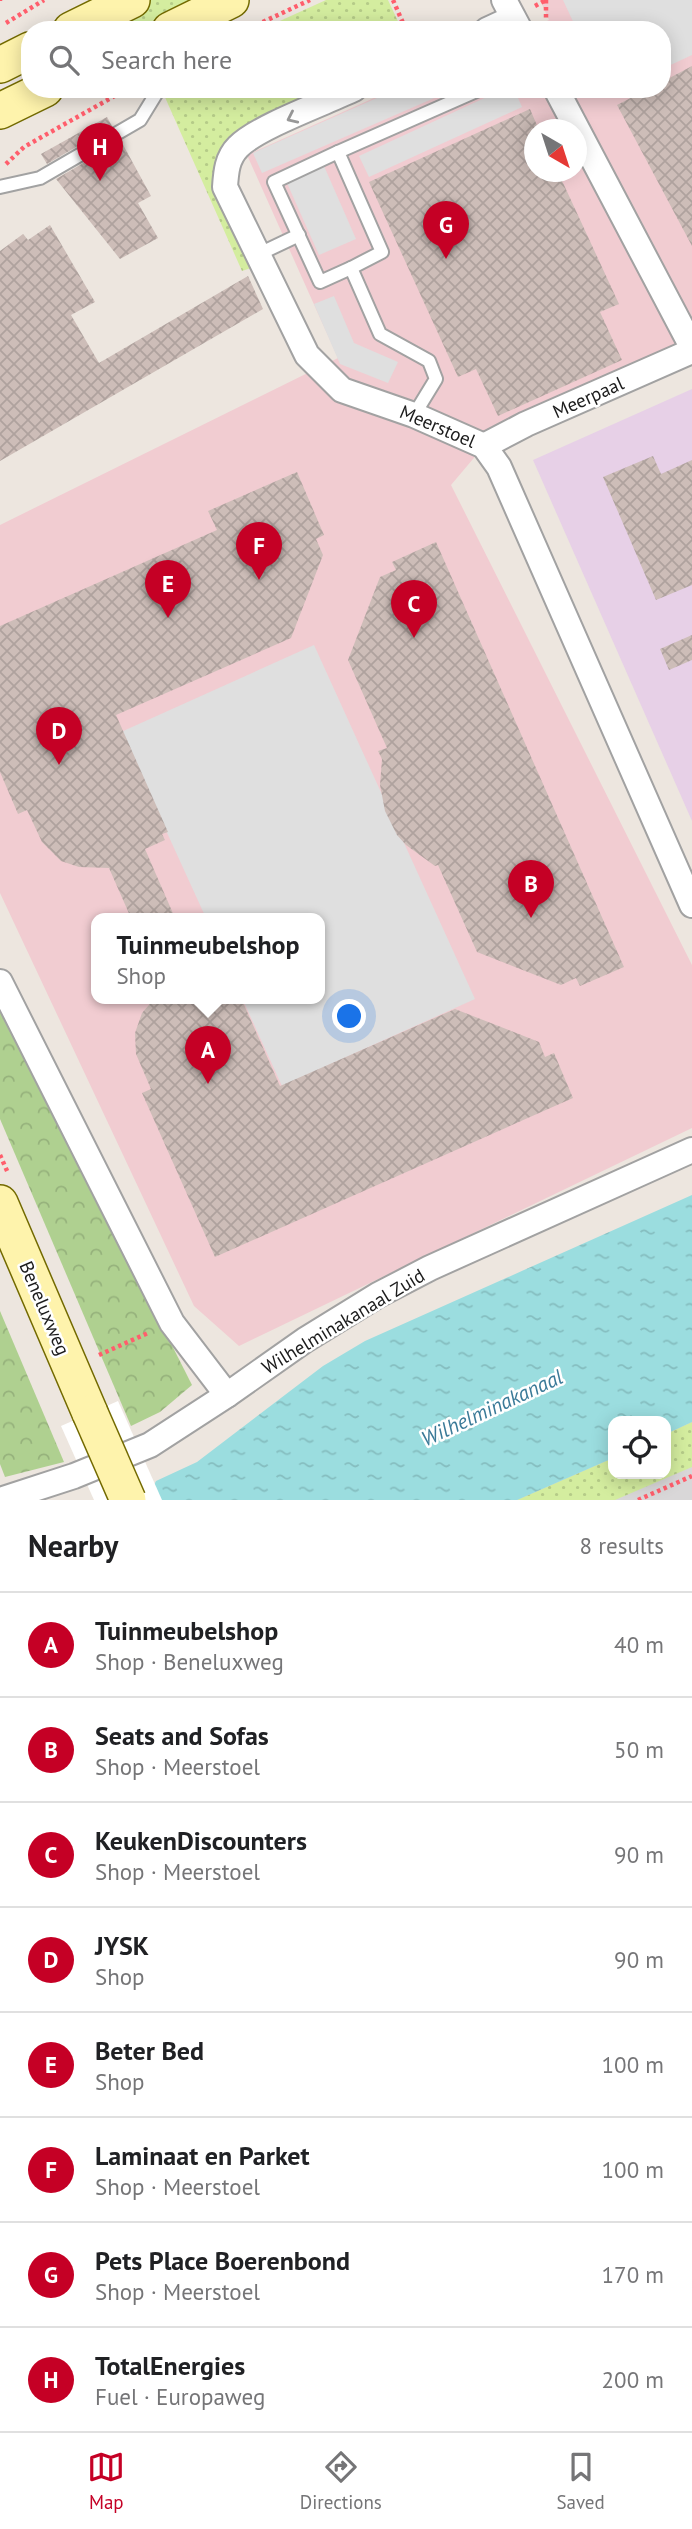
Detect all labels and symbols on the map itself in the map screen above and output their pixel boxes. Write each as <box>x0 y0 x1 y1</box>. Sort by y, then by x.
one-way arrow <box>287 110 299 124</box>
north arrow <box>524 119 587 182</box>
pin: H <box>77 123 123 181</box>
pin: G <box>423 201 469 259</box>
street label: Meerpaal <box>549 371 628 423</box>
street label: Meerstoel <box>396 399 480 453</box>
pin: F <box>236 522 282 580</box>
pin: E <box>145 560 191 618</box>
pin: C <box>391 580 437 638</box>
pin: D <box>36 707 82 765</box>
pin: B <box>508 860 554 918</box>
your location <box>332 999 366 1033</box>
pin: A <box>185 1026 231 1084</box>
street label: Beneluxweg <box>14 1257 76 1359</box>
street label: Wilhelminakanaal Zuid <box>257 1263 429 1379</box>
water label: Wilhelminakanaal <box>417 1363 567 1452</box>

